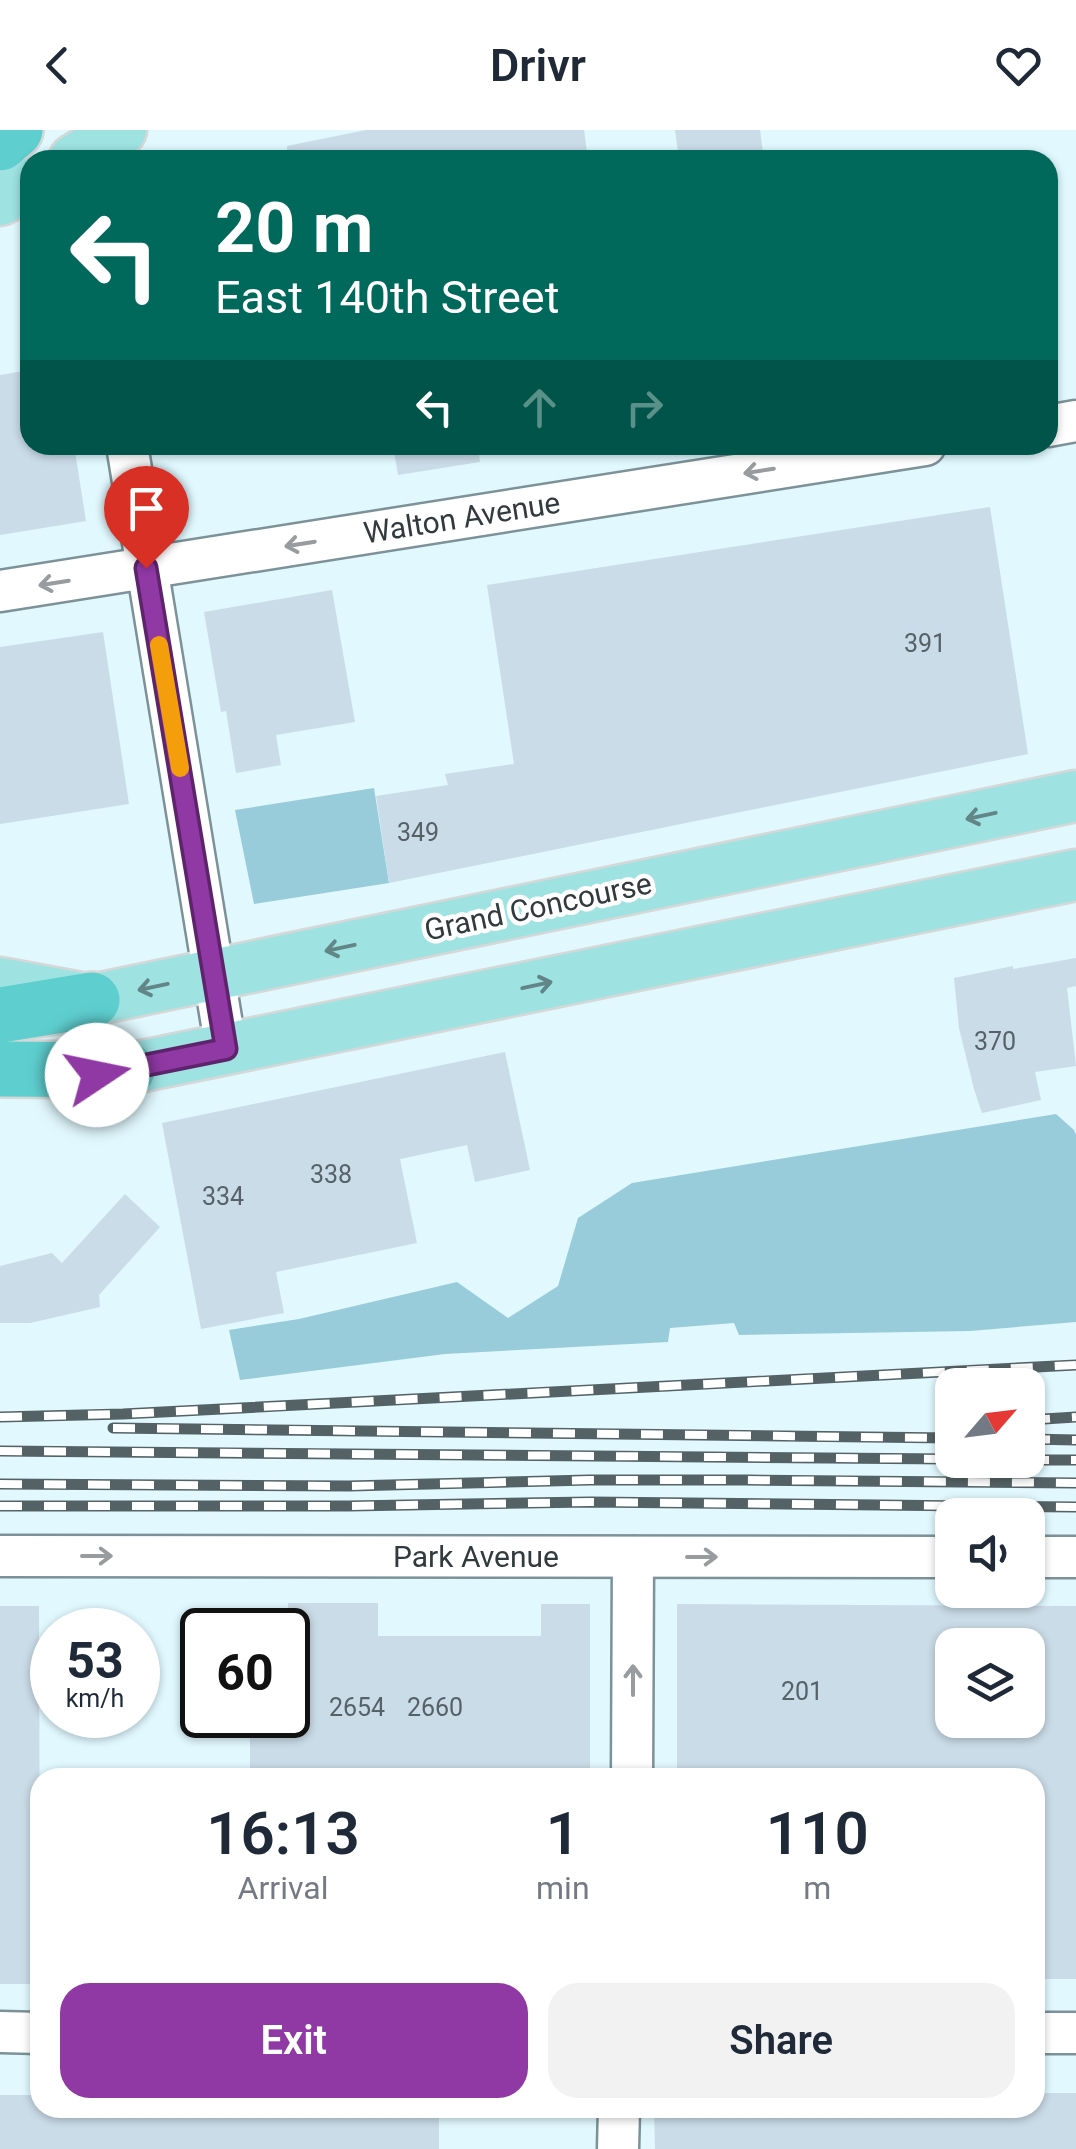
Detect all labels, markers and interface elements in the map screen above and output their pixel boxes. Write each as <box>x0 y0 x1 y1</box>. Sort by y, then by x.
icon: back <box>30 38 85 93</box>
icon: heart <box>991 38 1046 93</box>
text: Drivr <box>490 39 586 92</box>
text: 20 m <box>215 187 373 269</box>
icon: left <box>50 190 180 320</box>
text: East 140th Street <box>215 271 559 324</box>
icon: left <box>407 380 462 435</box>
icon: ahead <box>512 380 567 435</box>
icon: right <box>617 380 672 435</box>
one-way arrow <box>744 462 776 481</box>
pin <box>104 466 189 569</box>
icon: arrive <box>119 481 174 536</box>
street label: Walton Avenue <box>361 485 563 550</box>
one-way arrow <box>284 535 317 553</box>
one-way arrow <box>38 574 71 593</box>
house number: 391 <box>904 629 946 658</box>
one-way arrow <box>965 807 997 826</box>
house number: 349 <box>397 818 439 847</box>
street label: Grand Concourse <box>421 865 655 948</box>
one-way arrow <box>325 940 357 959</box>
one-way arrow <box>520 974 552 993</box>
one-way arrow <box>138 979 170 998</box>
position arrow <box>45 1023 149 1127</box>
house number: 370 <box>974 1027 1016 1056</box>
house number: 338 <box>310 1160 352 1189</box>
house number: 334 <box>202 1182 244 1211</box>
north arrow <box>935 1368 1045 1478</box>
map controls <box>935 1368 1045 1738</box>
button: sound <box>935 1498 1045 1608</box>
street label: Park Avenue <box>393 1539 559 1574</box>
one-way arrow <box>80 1546 113 1566</box>
one-way arrow <box>686 1548 718 1566</box>
speed limit sign: 60 <box>180 1608 310 1738</box>
button: layers <box>935 1628 1045 1738</box>
text: 53 <box>66 1632 124 1690</box>
one-way arrow <box>624 1665 642 1698</box>
house number: 201 <box>781 1677 823 1706</box>
text: km/h <box>66 1684 124 1713</box>
house number: 2654 <box>329 1693 385 1722</box>
house number: 2660 <box>407 1693 463 1722</box>
text: 16:13 <box>206 1798 360 1869</box>
text: 1 <box>546 1798 580 1869</box>
text: 110 <box>766 1798 869 1869</box>
text: Arrival <box>238 1869 328 1907</box>
text: min <box>536 1869 590 1907</box>
text: m <box>803 1869 831 1907</box>
button: Exit <box>60 1983 528 2098</box>
button: Share <box>548 1983 1015 2098</box>

